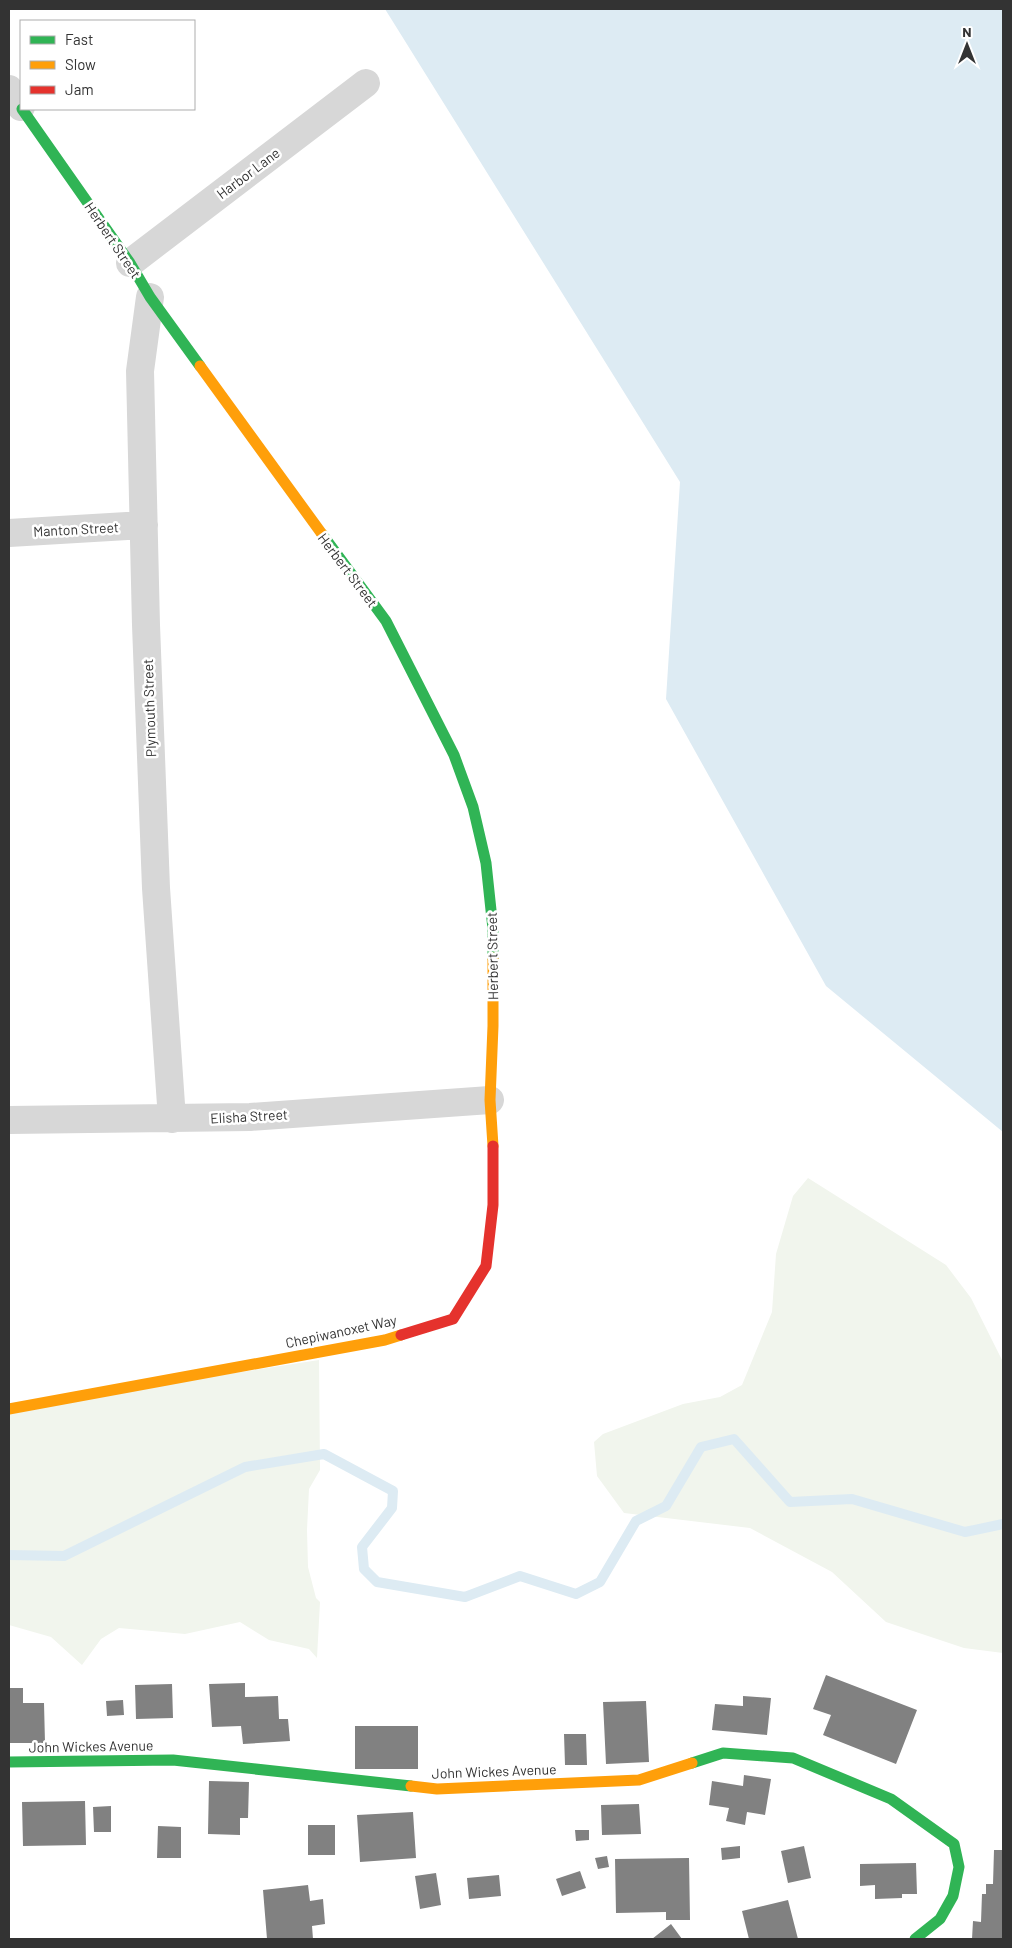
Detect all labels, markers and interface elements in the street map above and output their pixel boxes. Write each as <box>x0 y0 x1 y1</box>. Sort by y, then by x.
legend <box>20 20 195 110</box>
north arrow <box>942 20 992 70</box>
text: N <box>962 23 972 40</box>
text: Fast <box>65 30 93 48</box>
text: Slow <box>65 55 96 73</box>
text: Jam <box>65 80 94 98</box>
street label: Harbor Lane <box>213 144 283 202</box>
street label: Herbert Street <box>81 199 145 281</box>
street label: Manton Street <box>33 518 119 540</box>
street label: Herbert Street <box>315 530 381 610</box>
street label: Plymouth Street <box>139 659 159 757</box>
street label: Herbert Street <box>483 912 501 1000</box>
street label: Elisha Street <box>210 1105 288 1127</box>
street label: Chepiwanoxet Way <box>284 1311 399 1351</box>
street label: John Wickes Avenue <box>28 1736 154 1756</box>
street label: John Wickes Avenue <box>431 1760 557 1782</box>

